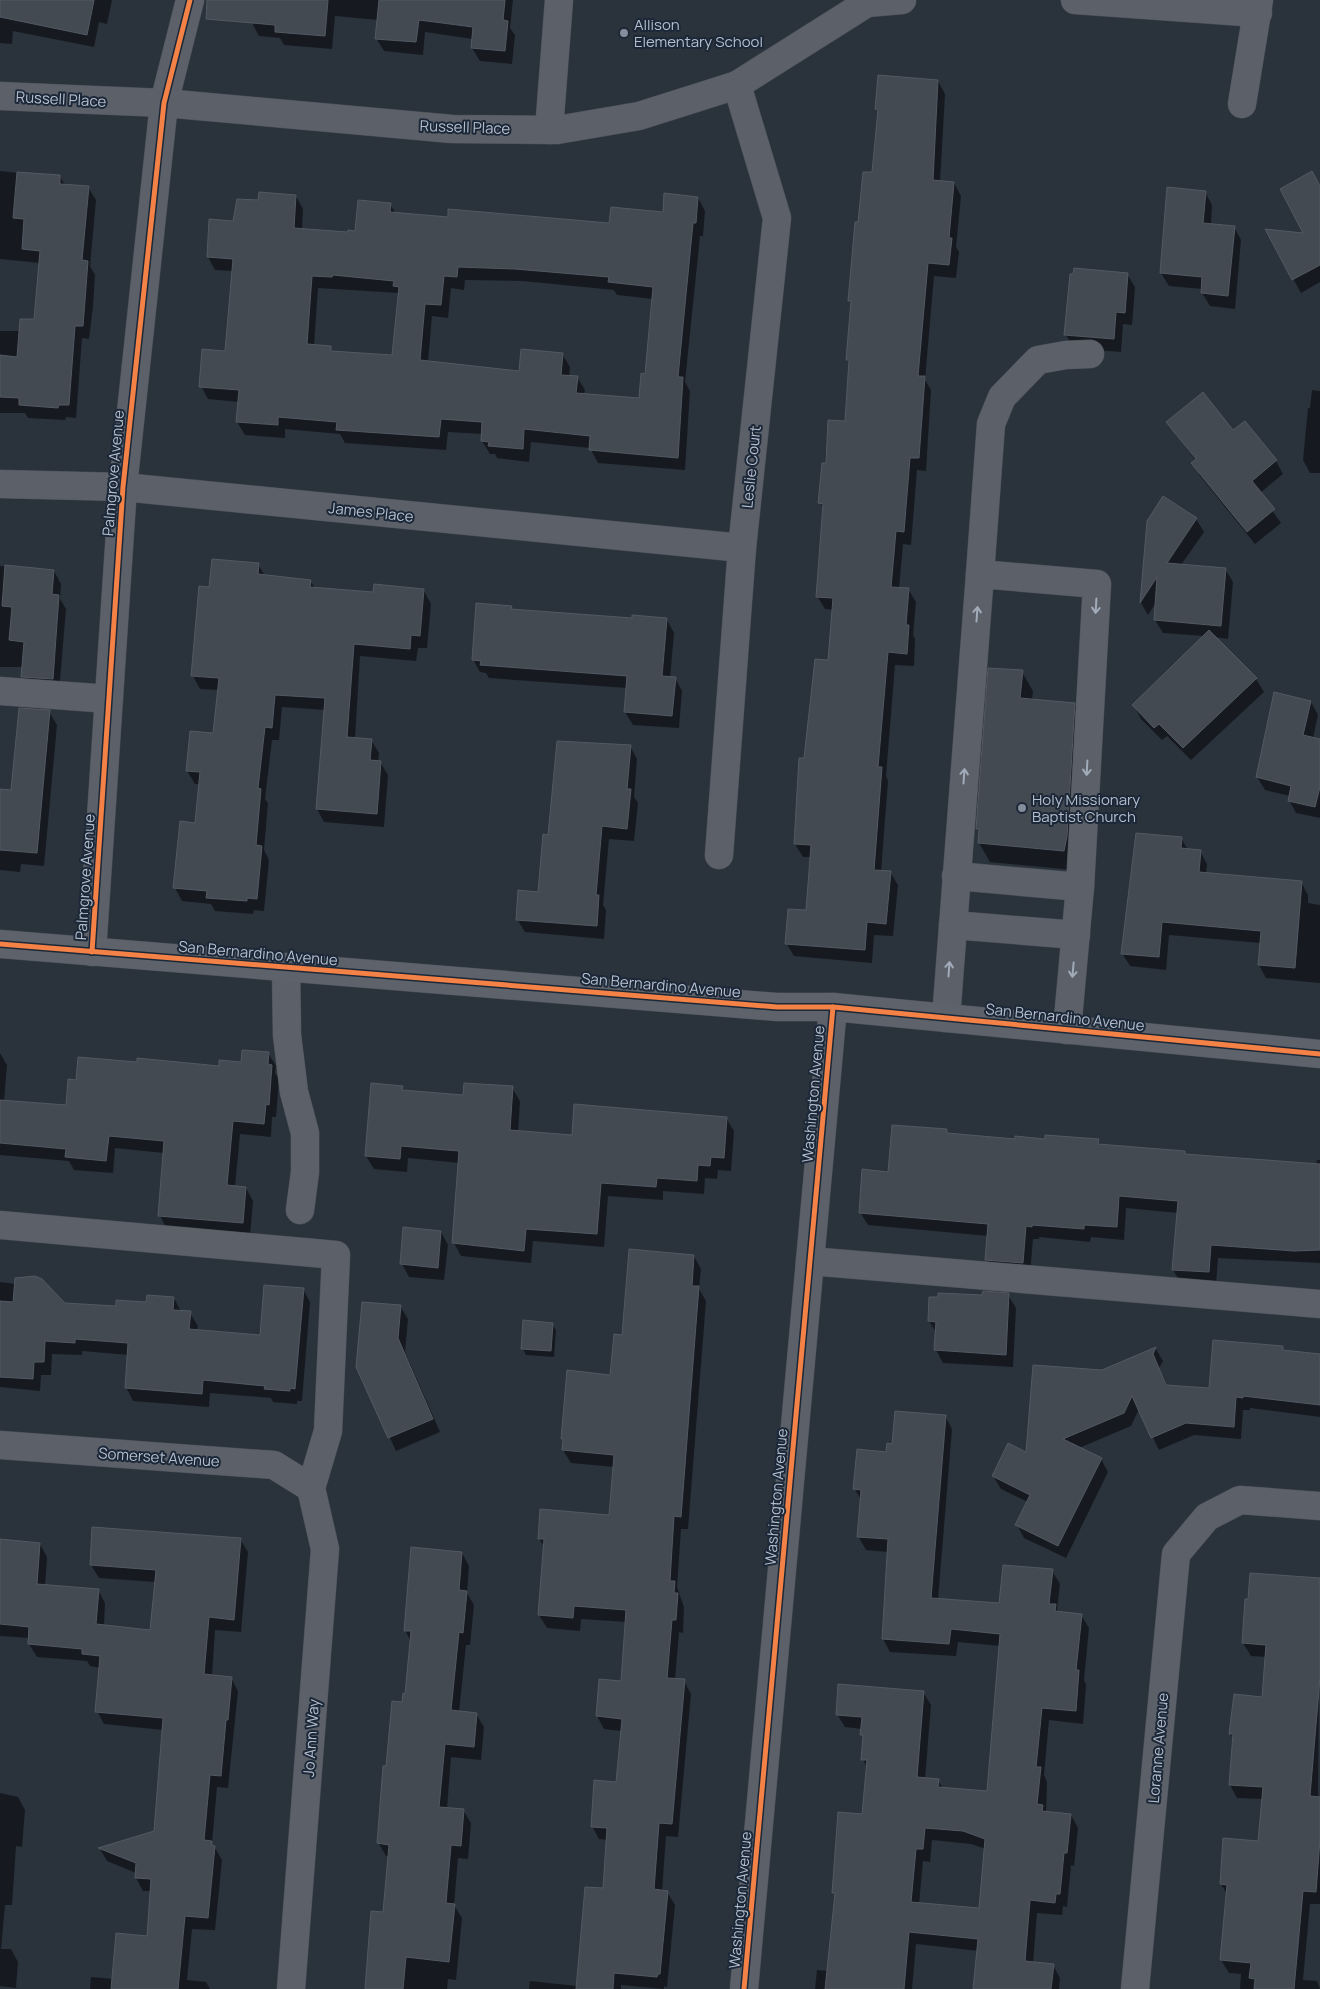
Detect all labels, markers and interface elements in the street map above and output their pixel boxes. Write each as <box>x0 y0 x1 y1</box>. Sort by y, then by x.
place label: Allison Elementary School <box>634 14 763 52</box>
marker: Allison Elementary School <box>618 27 630 39</box>
street label: Russell Place <box>15 86 107 112</box>
street label: Russell Place <box>419 115 511 139</box>
street label: Palmgrove Avenue <box>97 409 129 537</box>
street label: Leslie Court <box>736 425 766 509</box>
street label: James Place <box>327 497 415 527</box>
one-way arrow <box>1091 597 1100 613</box>
one-way arrow <box>972 607 982 623</box>
one-way arrow <box>1082 760 1091 776</box>
one-way arrow <box>960 769 969 785</box>
place label: Holy Missionary Baptist Church <box>1032 789 1140 827</box>
marker: Holy Missionary Baptist Church <box>1016 802 1028 814</box>
street label: Palmgrove Avenue <box>70 813 100 941</box>
street label: San Bernardino Avenue <box>177 936 339 970</box>
one-way arrow <box>945 961 954 977</box>
one-way arrow <box>1068 962 1077 978</box>
street label: San Bernardino Avenue <box>580 968 742 1002</box>
street label: San Bernardino Avenue <box>984 998 1146 1036</box>
street label: Washington Avenue <box>797 1024 829 1163</box>
street label: Washington Avenue <box>760 1427 792 1566</box>
street label: Somerset Avenue <box>98 1442 221 1472</box>
street label: Loranne Avenue <box>1143 1692 1173 1804</box>
street label: Jo Ann Way <box>298 1698 324 1778</box>
street label: Washington Avenue <box>724 1830 756 1969</box>

